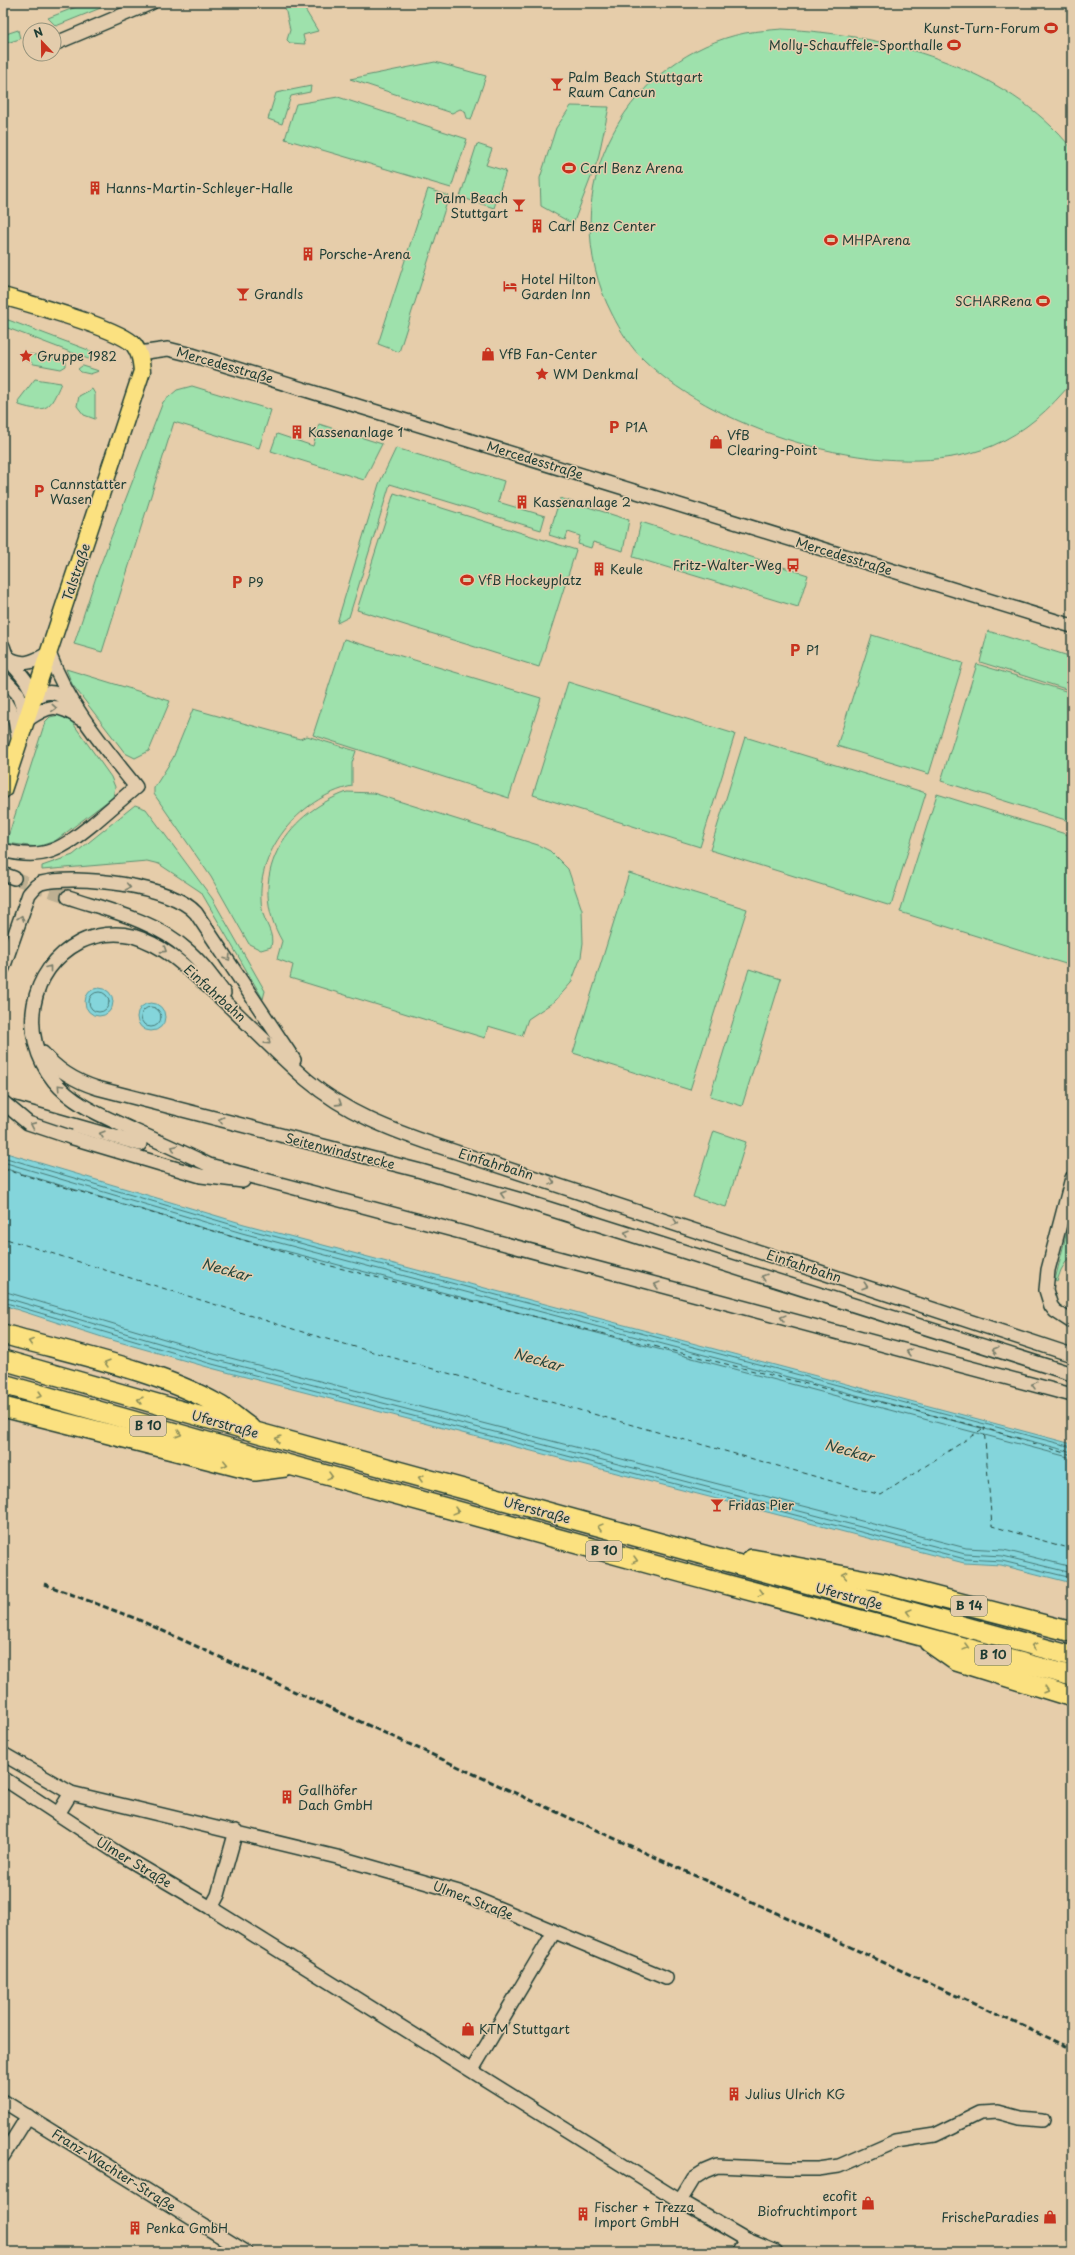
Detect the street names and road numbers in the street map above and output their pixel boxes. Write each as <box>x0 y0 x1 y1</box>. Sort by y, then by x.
street label: Mercedesstraße <box>174 342 276 387</box>
street label: Mercedesstraße <box>485 436 586 483</box>
street label: Mercedesstraße <box>794 532 895 579</box>
street label: Talstraße <box>57 540 94 603</box>
street label: Einfahrbahn <box>180 960 251 1026</box>
street label: Seitenwindstrecke <box>283 1128 397 1173</box>
street label: Einfahrbahn <box>456 1143 536 1184</box>
street label: Einfahrbahn <box>764 1245 844 1287</box>
street label: Uferstraße <box>189 1405 261 1442</box>
road number: B 10 <box>130 1416 166 1436</box>
street label: Uferstraße <box>501 1491 573 1528</box>
road number: B 10 <box>586 1541 622 1561</box>
street label: Uferstraße <box>813 1577 885 1614</box>
road number: B 14 <box>951 1596 987 1616</box>
road number: B 10 <box>975 1645 1011 1665</box>
street label: Ulmer Straße <box>93 1832 175 1892</box>
street label: Ulmer Straße <box>430 1875 516 1924</box>
street label: Franz-Wachter-Straße <box>49 2124 180 2216</box>

